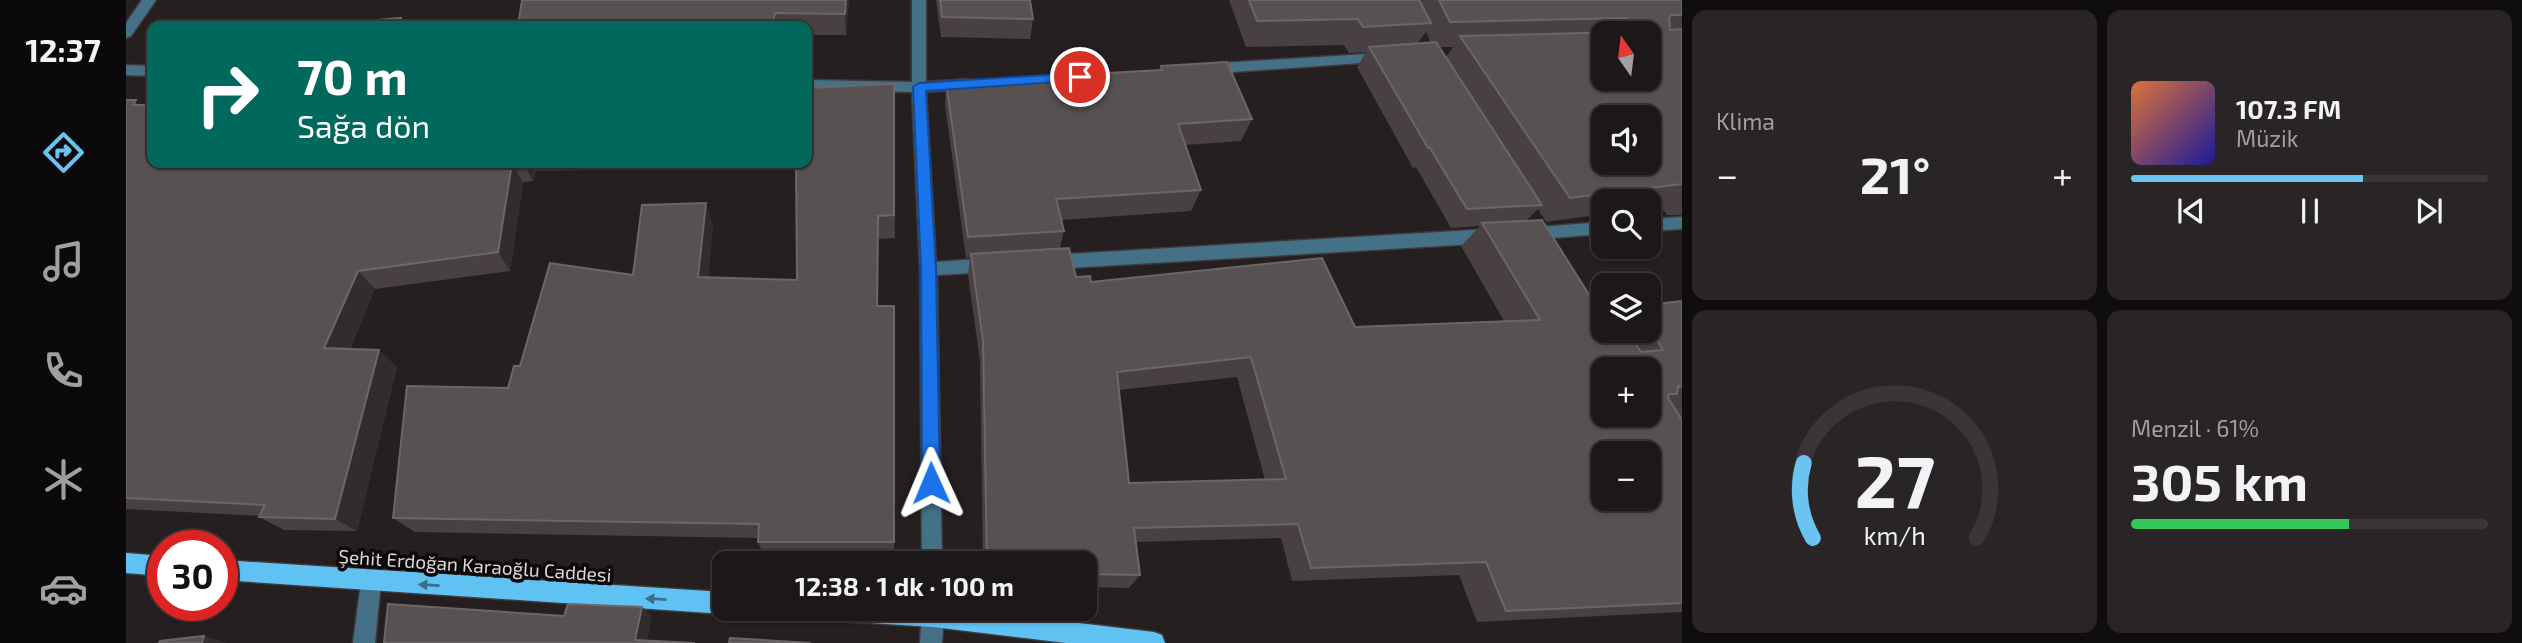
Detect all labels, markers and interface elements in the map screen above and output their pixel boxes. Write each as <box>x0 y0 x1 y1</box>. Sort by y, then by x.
north arrow <box>1591 21 1661 91</box>
map controls <box>1591 21 1661 511</box>
text: 12:37 <box>25 30 101 68</box>
text: 70 m <box>297 46 408 105</box>
pin <box>1050 47 1110 107</box>
icon: right <box>182 49 273 140</box>
icon: arrive <box>1061 58 1099 96</box>
text: 107.3 FM <box>2236 93 2341 124</box>
button: sound <box>1591 105 1661 175</box>
text: Sağa dön <box>297 106 430 144</box>
text: Klima <box>1716 107 1775 135</box>
text: Müzik <box>2236 124 2298 152</box>
icon: directions <box>39 128 88 177</box>
text: 21° <box>1860 142 1930 204</box>
text: − <box>1716 151 1738 197</box>
text: + <box>2052 151 2073 197</box>
button: search <box>1591 189 1661 259</box>
icon: previous <box>2172 192 2210 230</box>
icon: pause <box>2291 192 2329 230</box>
icon: next <box>2410 192 2448 230</box>
icon: music <box>39 237 88 286</box>
button: layers <box>1591 273 1661 343</box>
icon: phone <box>39 346 88 395</box>
button: + <box>1591 357 1661 427</box>
text: Menzil · 61% <box>2131 414 2259 442</box>
text: 27 <box>1854 435 1935 523</box>
button: − <box>1591 441 1661 511</box>
position arrow <box>894 446 968 520</box>
text: 305 km <box>2131 449 2308 511</box>
icon: climate <box>39 455 88 504</box>
text: km/h <box>1863 519 1926 549</box>
speed limit sign: 30 <box>147 530 238 621</box>
street label: Şehit Erdoğan Karaoğlu Caddesi <box>338 544 612 587</box>
icon: car <box>39 564 88 613</box>
text: 12:38 · 1 dk · 100 m <box>795 570 1014 601</box>
one-way arrow <box>418 579 440 590</box>
one-way arrow <box>645 593 667 604</box>

